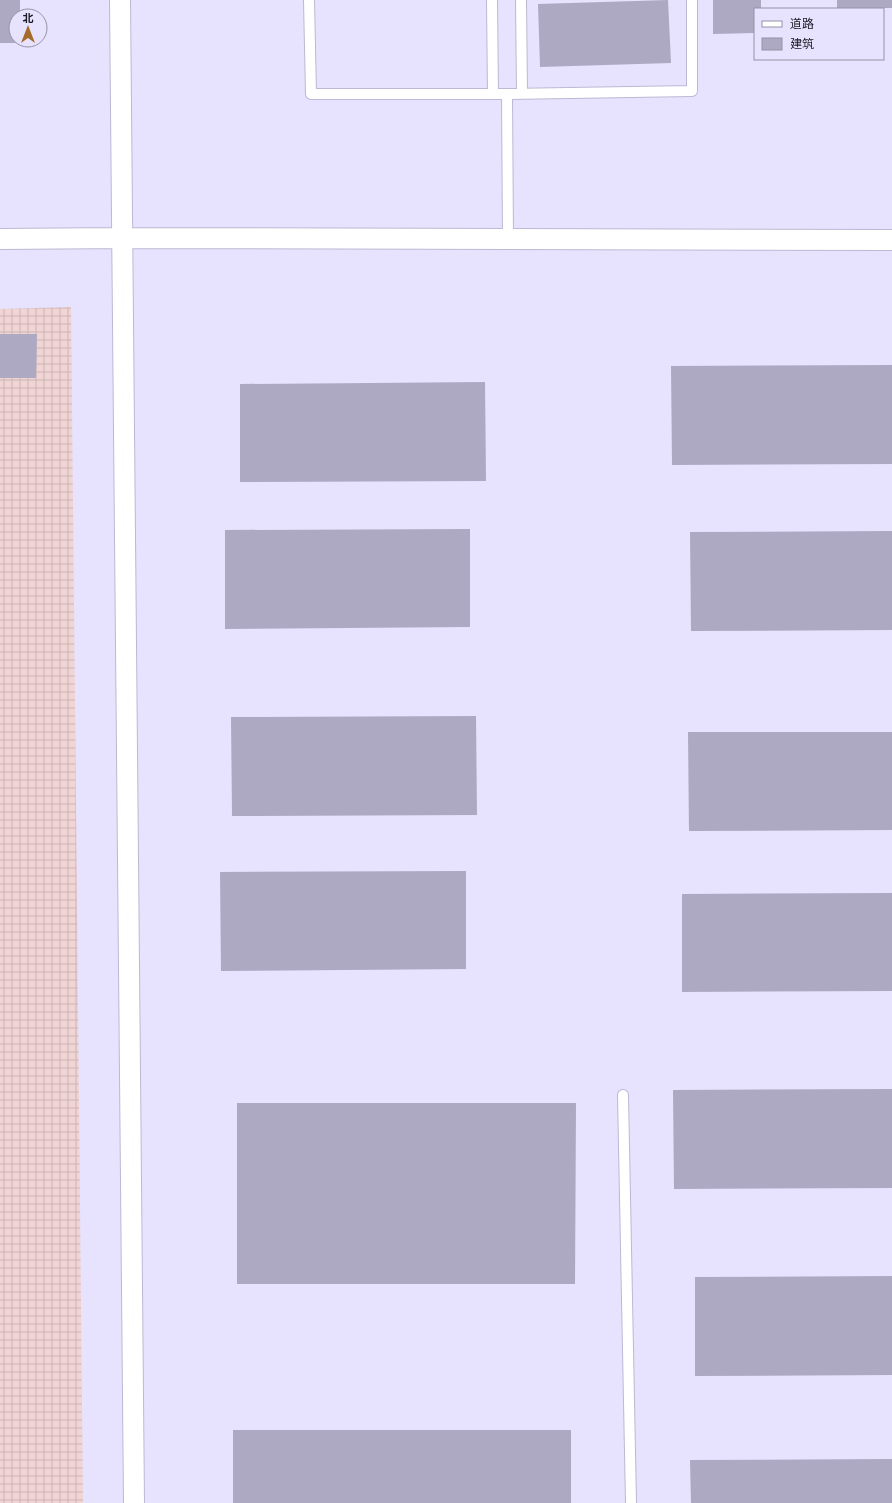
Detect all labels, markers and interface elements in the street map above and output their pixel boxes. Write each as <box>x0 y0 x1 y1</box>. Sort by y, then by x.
north arrow <box>8 8 48 48</box>
legend <box>754 8 884 60</box>
text: 北 <box>23 12 34 25</box>
text: 道路 <box>790 17 814 32</box>
text: 建筑 <box>790 37 814 52</box>

